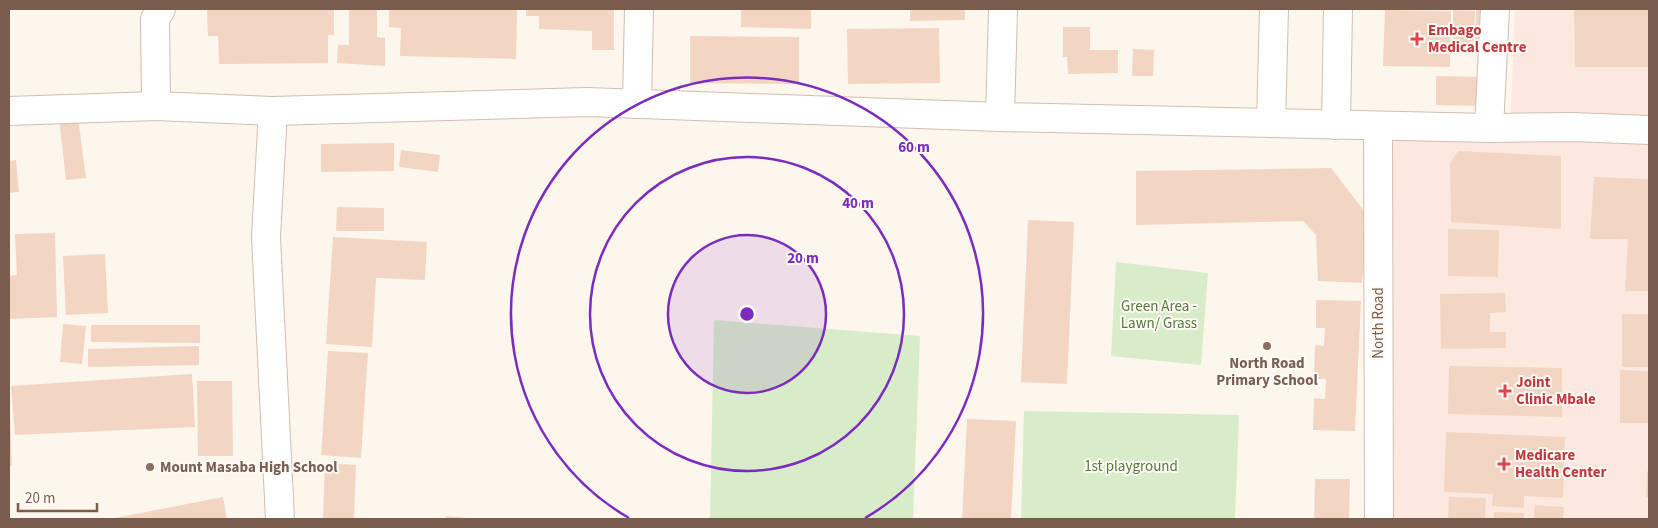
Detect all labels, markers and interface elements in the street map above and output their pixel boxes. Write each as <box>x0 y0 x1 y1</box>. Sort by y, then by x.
place label: Embago Medical Centre <box>1428 20 1527 58</box>
marker: Embago Medical Centre <box>1410 32 1424 46</box>
text: 60 m <box>898 137 930 158</box>
text: 40 m <box>842 193 874 214</box>
text: 20 m <box>787 248 819 269</box>
street label: North Road <box>1368 287 1389 359</box>
park label: Green Area - Lawn/ Grass <box>1121 296 1197 334</box>
centre of rings <box>738 305 756 323</box>
marker: North Road Primary School <box>1261 340 1273 352</box>
place label: North Road Primary School <box>1216 353 1318 391</box>
place label: Joint Clinic Mbale <box>1516 372 1596 410</box>
marker: Joint Clinic Mbale <box>1498 384 1512 398</box>
place label: Medicare Health Center <box>1515 445 1607 483</box>
park label: 1st playground <box>1084 456 1178 477</box>
place label: Mount Masaba High School <box>160 457 338 478</box>
marker: Medicare Health Center <box>1497 457 1511 471</box>
marker: Mount Masaba High School <box>144 461 156 473</box>
scale bar <box>18 480 96 512</box>
text: 20 m <box>25 488 55 509</box>

